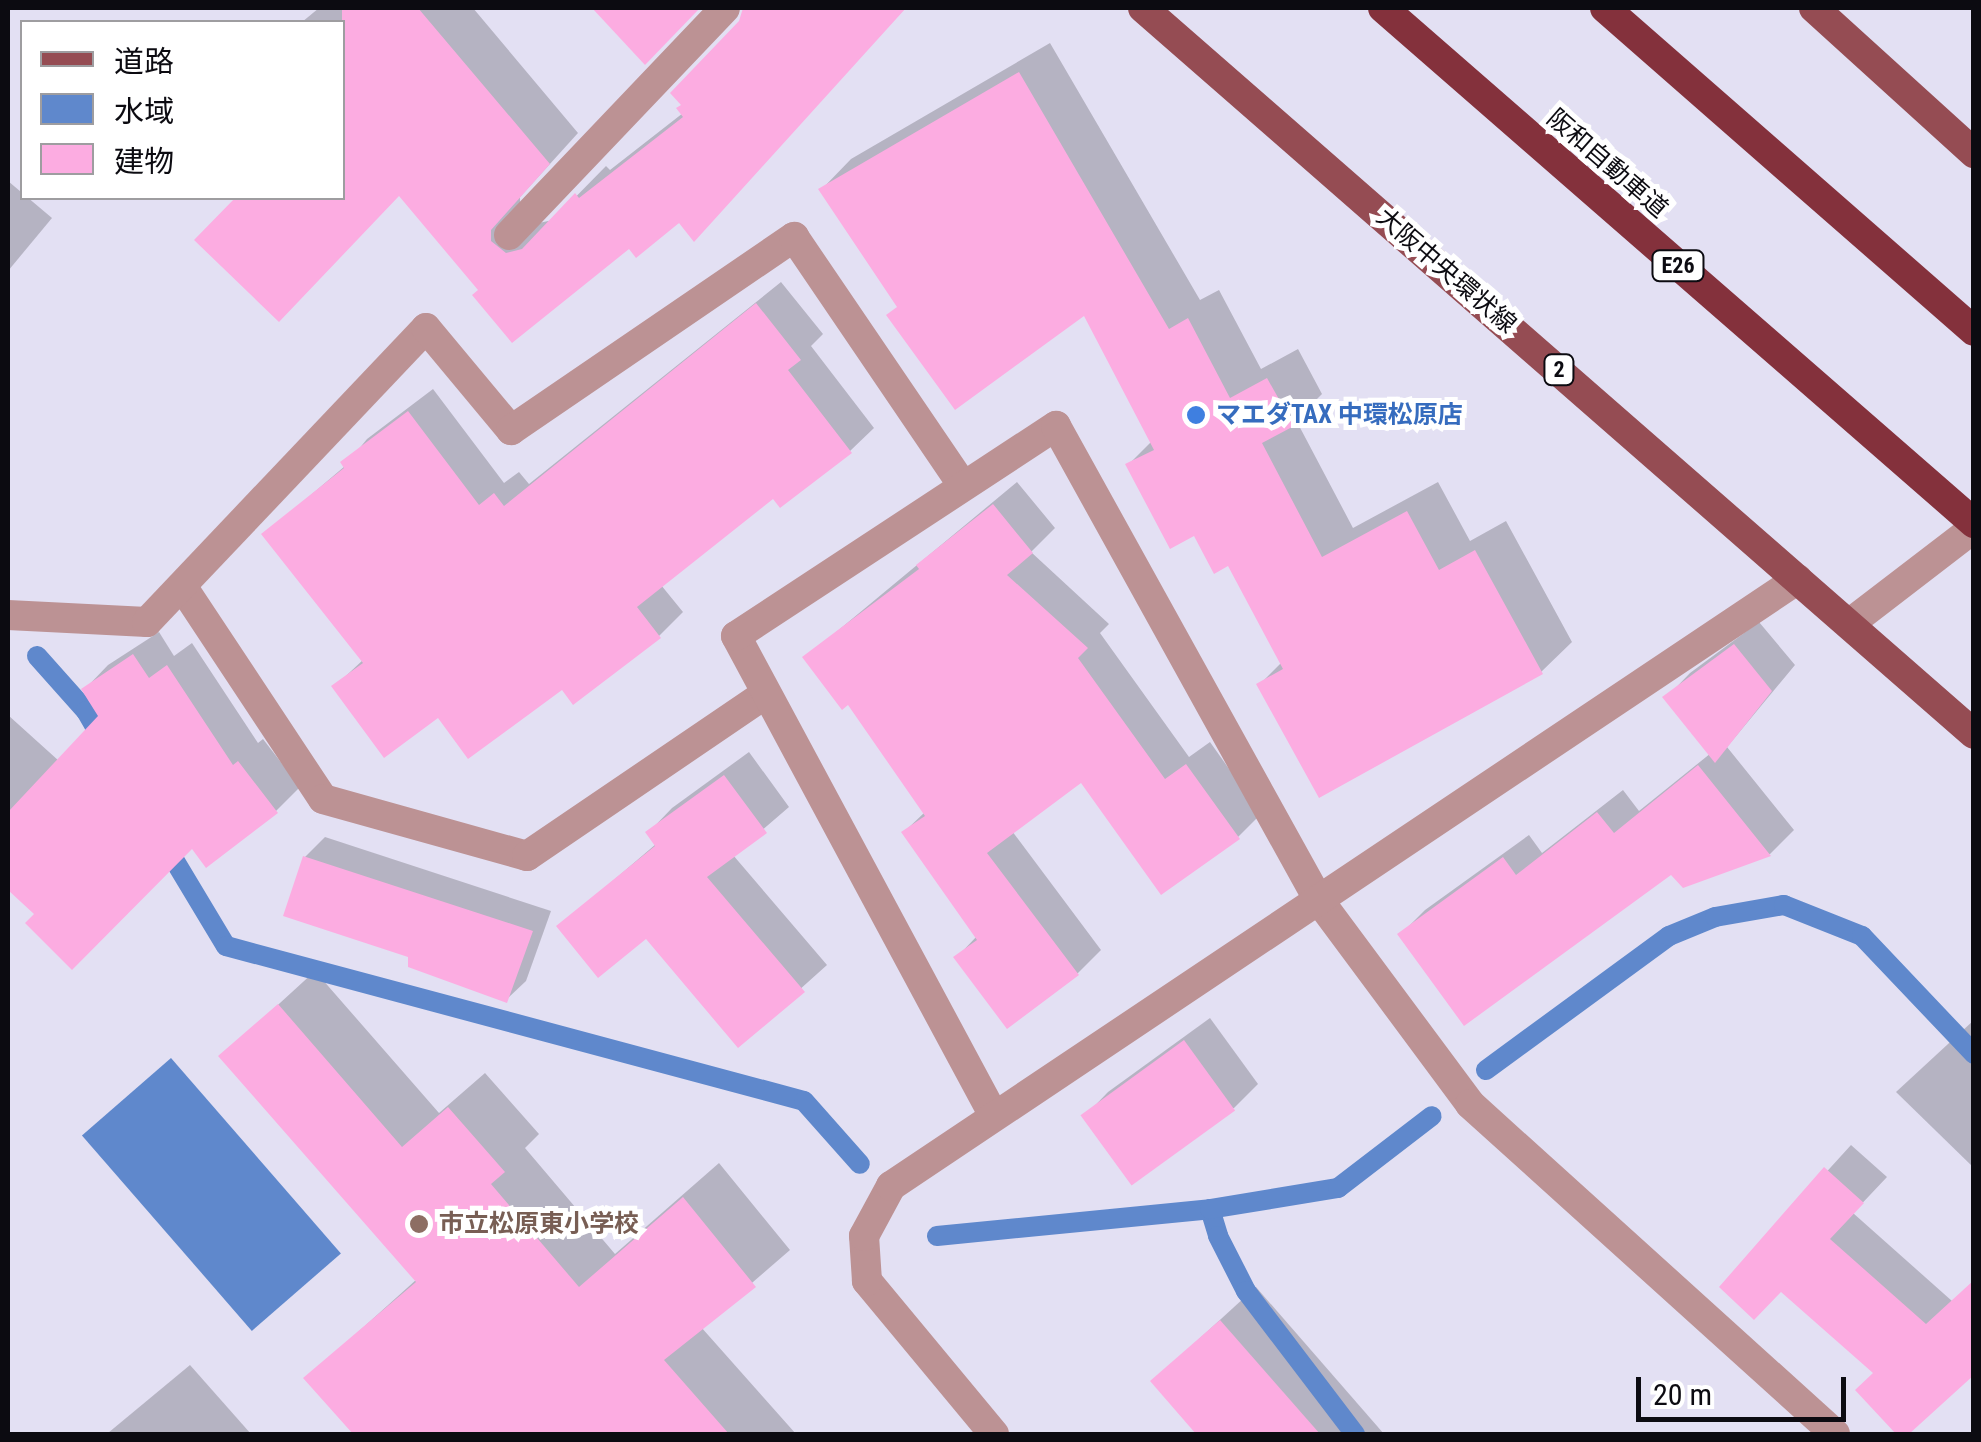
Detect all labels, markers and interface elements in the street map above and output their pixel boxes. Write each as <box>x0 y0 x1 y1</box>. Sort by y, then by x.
legend <box>20 20 345 200</box>
text: 道路 <box>114 44 174 79</box>
text: 水域 <box>114 94 174 129</box>
street label: 阪和自動車道 <box>1541 103 1673 225</box>
text: 建物 <box>114 144 174 179</box>
street label: 大阪中央環状線 <box>1370 202 1522 340</box>
road number: E26 <box>1650 249 1706 283</box>
road number: 2 <box>1542 353 1576 387</box>
place label: マエダTAX 中環松原店 <box>1216 400 1463 430</box>
marker: マエダTAX 中環松原店 <box>1185 404 1207 426</box>
place label: 市立松原東小学校 <box>439 1209 639 1239</box>
marker: 市立松原東小学校 <box>408 1213 430 1235</box>
scale bar <box>1641 1357 1851 1419</box>
text: 20 m <box>1653 1377 1712 1412</box>

